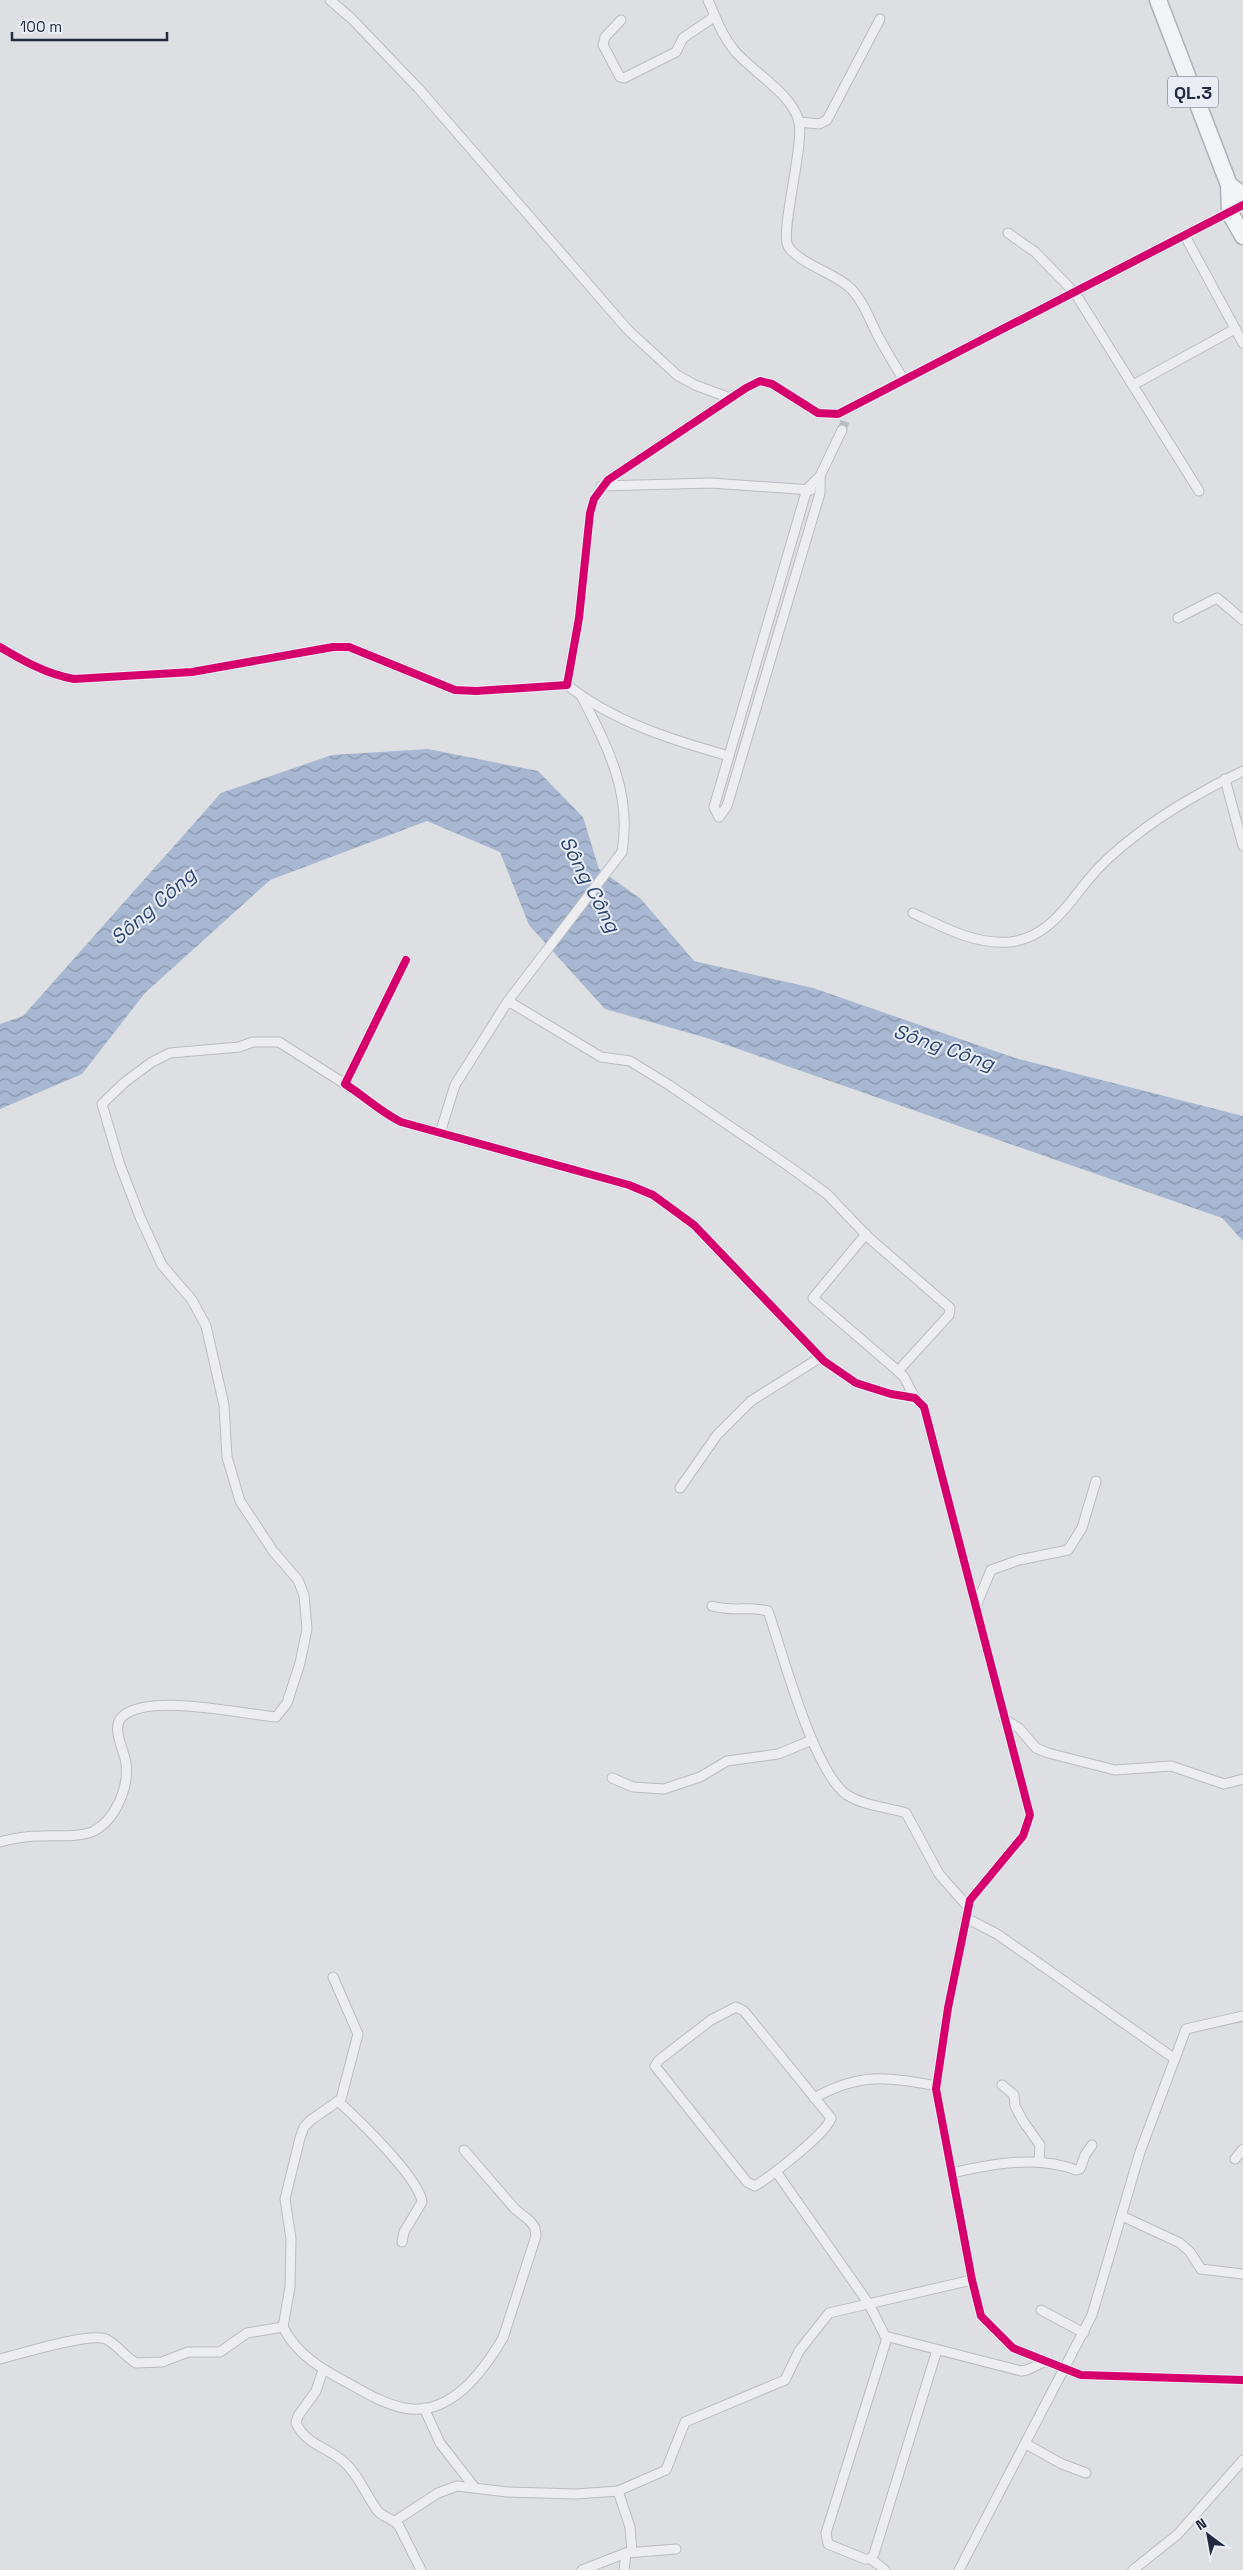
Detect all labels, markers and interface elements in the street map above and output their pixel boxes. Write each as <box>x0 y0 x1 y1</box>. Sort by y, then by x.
scale bar <box>12 10 168 42</box>
text: 100 m <box>20 17 62 36</box>
road number: QL.3 <box>1168 76 1218 108</box>
water label: Sông Công <box>554 831 627 938</box>
water label: Sông Công <box>105 861 202 950</box>
water label: Sông Công <box>890 1018 999 1077</box>
north arrow <box>1183 2510 1233 2560</box>
text: N <box>1192 2514 1210 2534</box>

